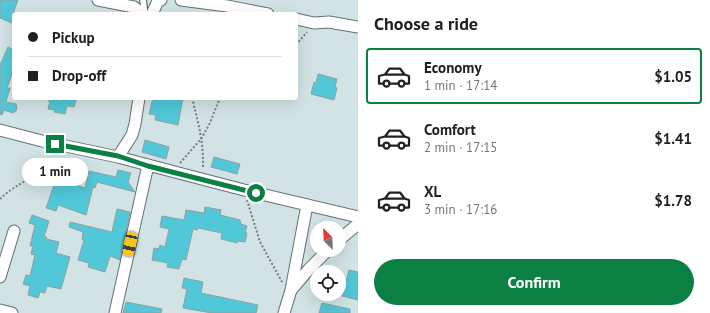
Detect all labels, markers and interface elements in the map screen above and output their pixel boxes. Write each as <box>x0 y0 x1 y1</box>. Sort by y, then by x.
text: Choose a ride <box>374 12 478 35</box>
text: Pickup <box>52 28 95 47</box>
icon: car <box>376 58 412 94</box>
text: Economy <box>424 58 482 77</box>
text: Drop-off <box>52 66 106 85</box>
text: $1.05 <box>654 67 692 86</box>
text: 1 min · 17:14 <box>424 77 497 94</box>
icon: car <box>376 120 412 156</box>
text: Comfort <box>424 120 476 139</box>
text: $1.41 <box>654 129 692 148</box>
route end <box>46 135 64 153</box>
text: 2 min · 17:15 <box>424 139 497 156</box>
callout: 1 min <box>22 158 88 186</box>
text: 1 min <box>39 163 71 180</box>
icon: car <box>376 182 412 218</box>
text: XL <box>424 182 441 201</box>
route start <box>247 184 265 202</box>
text: $1.78 <box>654 191 692 210</box>
text: 3 min · 17:16 <box>424 201 497 218</box>
north arrow <box>310 221 346 257</box>
map controls <box>310 221 346 301</box>
car <box>122 231 138 257</box>
button: Confirm <box>374 259 694 305</box>
button: locate <box>310 265 346 301</box>

